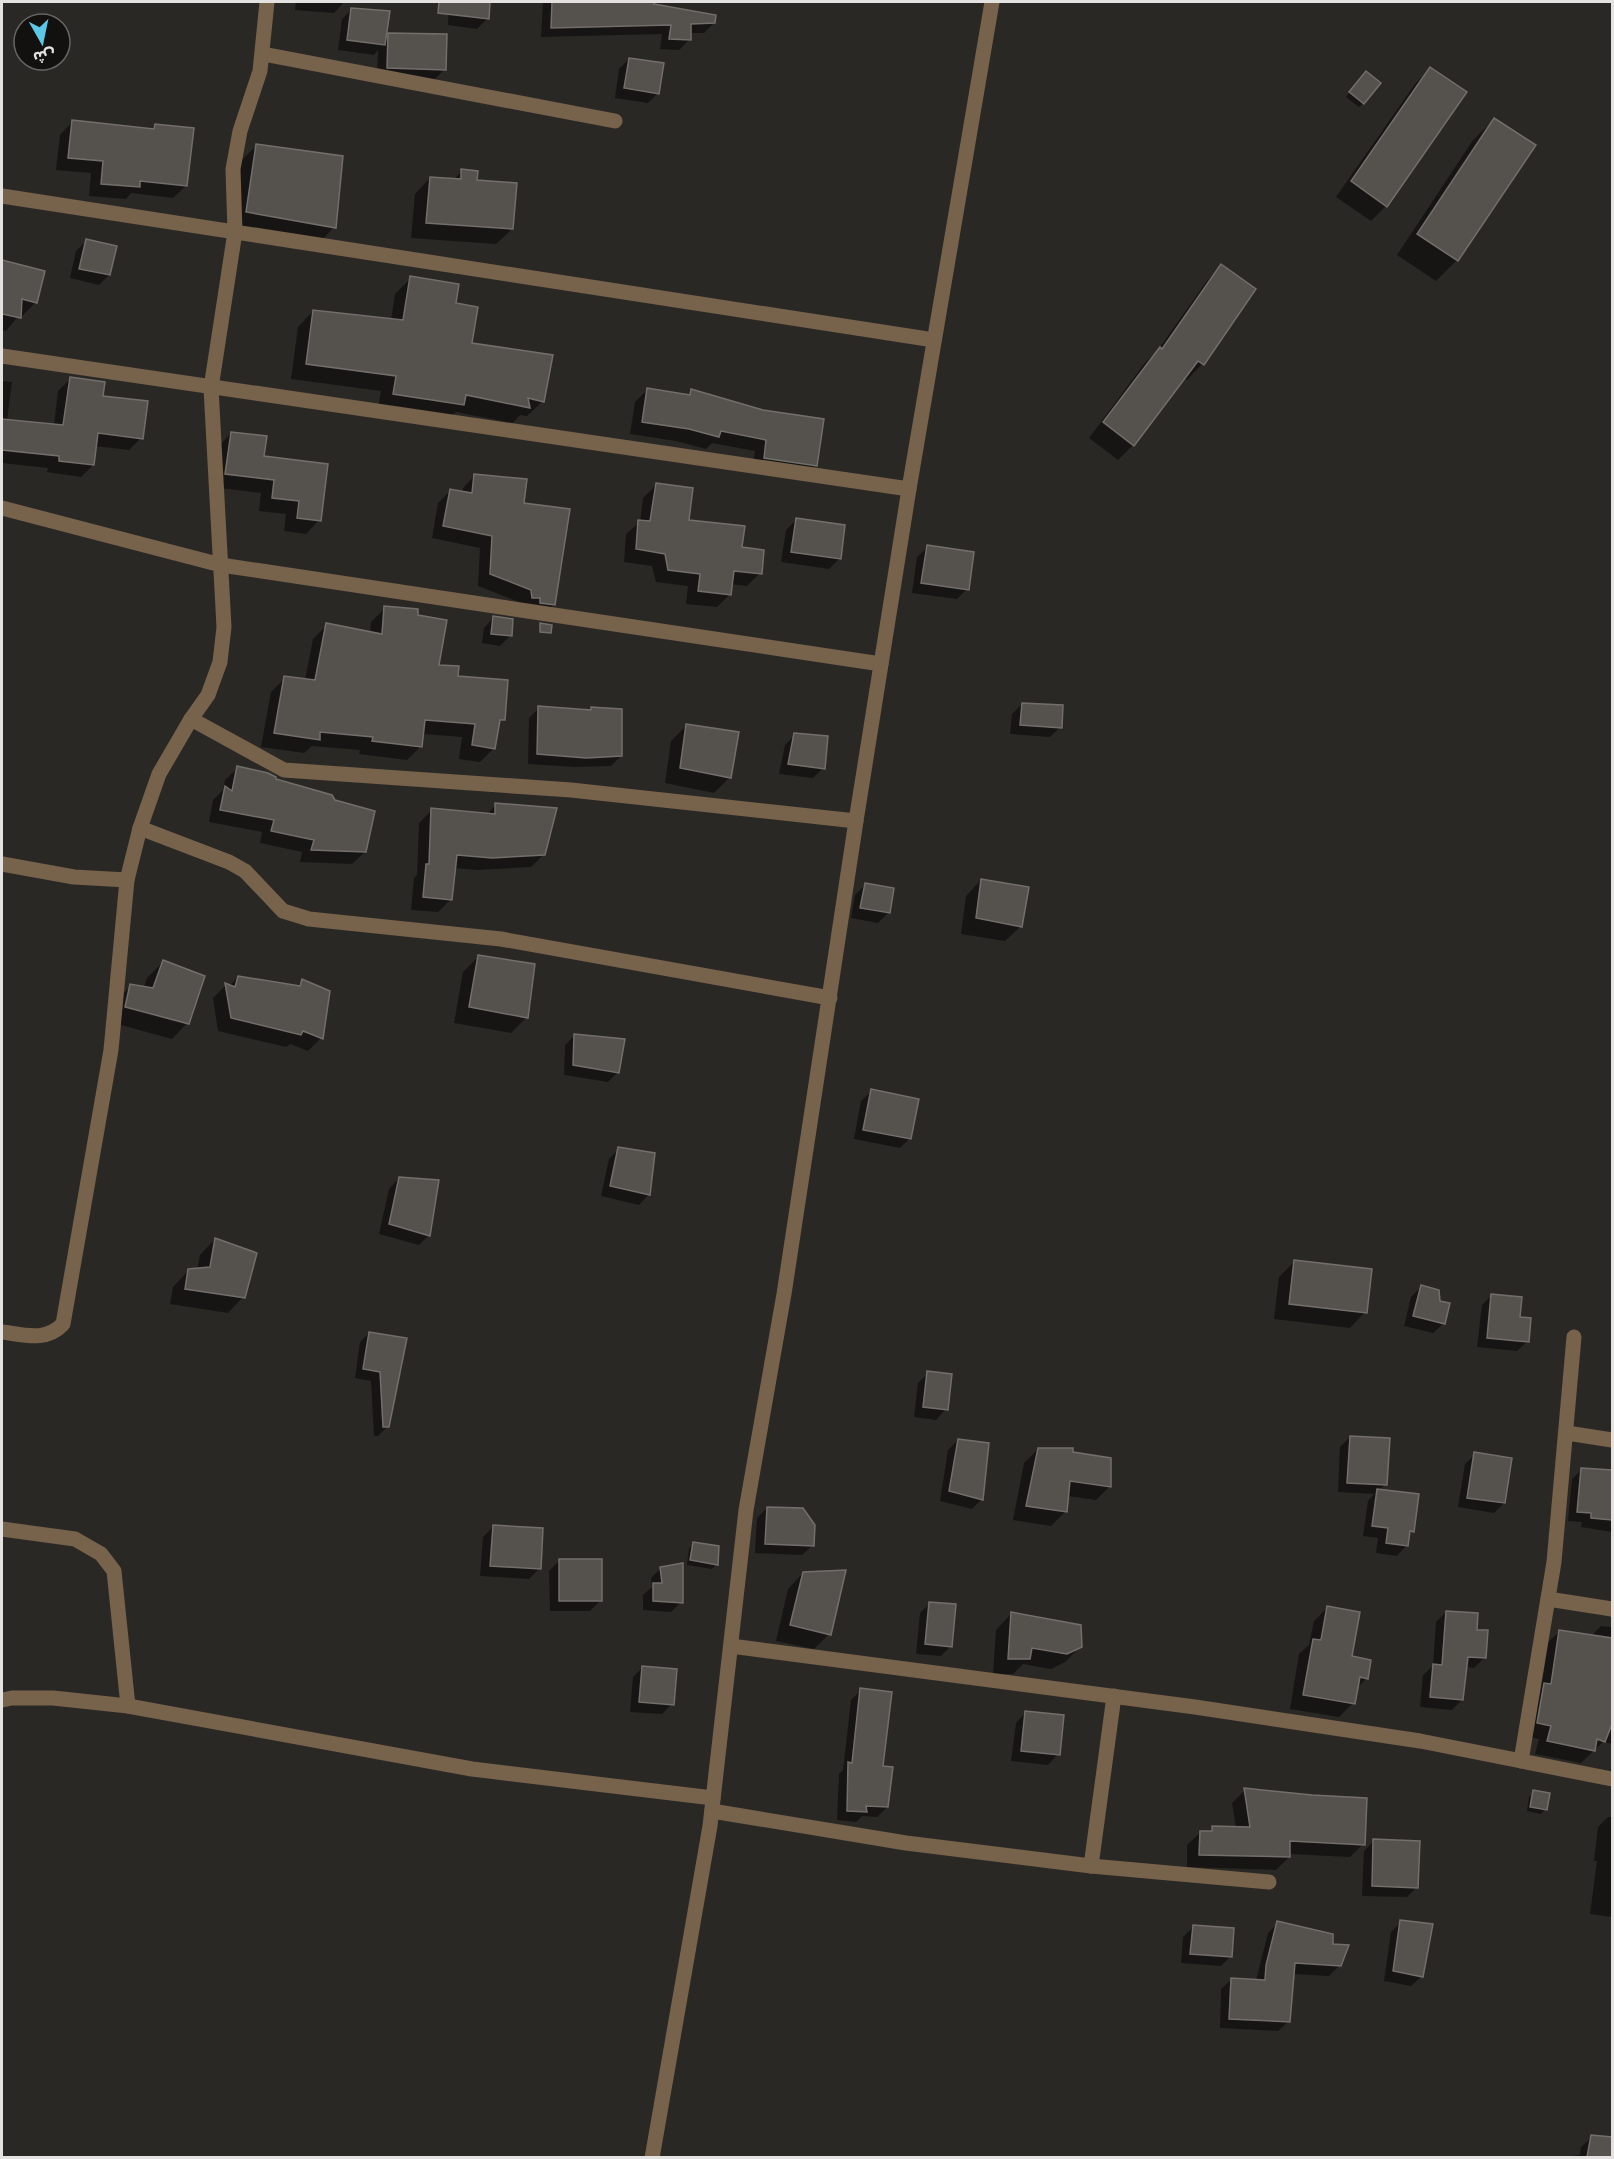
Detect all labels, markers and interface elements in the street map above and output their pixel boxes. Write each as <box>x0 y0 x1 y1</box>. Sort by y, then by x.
north arrow <box>12 12 72 72</box>
text: ش <box>32 45 57 68</box>

